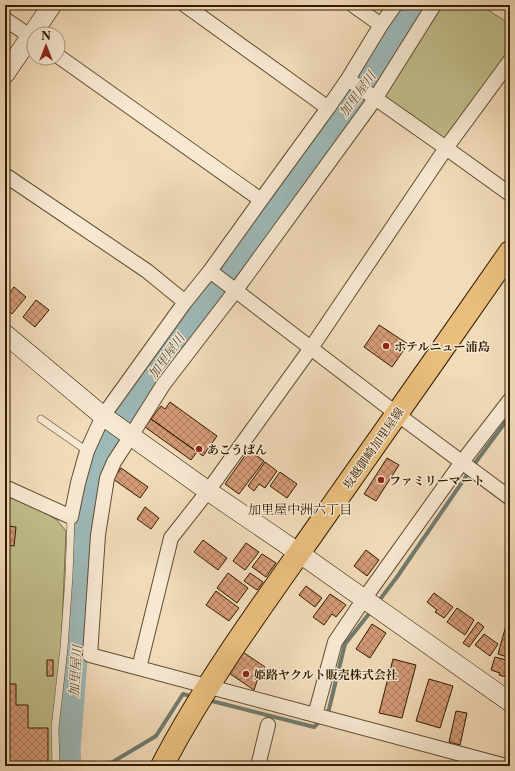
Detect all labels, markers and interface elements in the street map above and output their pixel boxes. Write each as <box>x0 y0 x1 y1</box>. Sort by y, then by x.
north arrow <box>26 26 66 66</box>
text: N <box>41 29 51 43</box>
water label: 加里屋川 <box>335 67 380 120</box>
water label: 加里屋川 <box>144 329 189 382</box>
place label: ホテルニュー浦島 <box>394 339 490 354</box>
marker: ホテルニュー浦島 <box>381 341 391 351</box>
street label: 坂越御崎加里屋線 <box>339 404 407 492</box>
place label: あこうぱん <box>207 442 267 457</box>
marker: あこうぱん <box>194 444 204 454</box>
place label: ファミリーマート <box>389 473 485 488</box>
marker: ファミリーマート <box>376 475 386 485</box>
district label: 加里屋中洲六丁目 <box>248 501 352 517</box>
water label: 加里屋川 <box>65 643 85 698</box>
place label: 姫路ヤクルト販売株式会社 <box>254 667 398 682</box>
marker: 姫路ヤクルト販売株式会社 <box>241 669 251 679</box>

